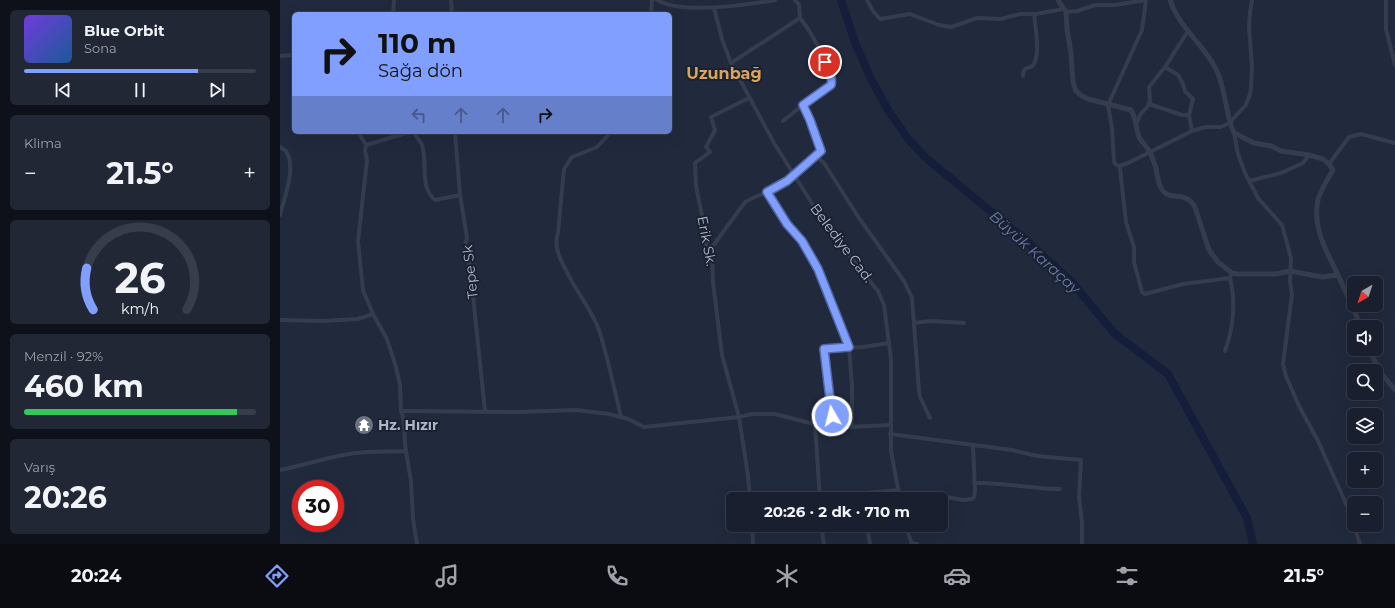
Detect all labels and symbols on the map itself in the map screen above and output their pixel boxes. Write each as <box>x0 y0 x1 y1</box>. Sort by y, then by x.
pin <box>808 45 842 79</box>
district label: Uzunbağ <box>686 64 762 83</box>
street label: Belediye Cad. <box>806 200 878 286</box>
water label: Büyük Karaçay <box>986 206 1085 298</box>
street label: Erik Sk. <box>693 214 721 268</box>
street label: Tepe Sk <box>458 243 482 300</box>
north arrow <box>1347 276 1383 312</box>
position arrow <box>811 395 853 437</box>
temple icon: Hz. Hızır <box>353 414 375 436</box>
place label: Hz. Hızır <box>378 416 438 434</box>
speed limit sign: 30 <box>292 480 344 532</box>

